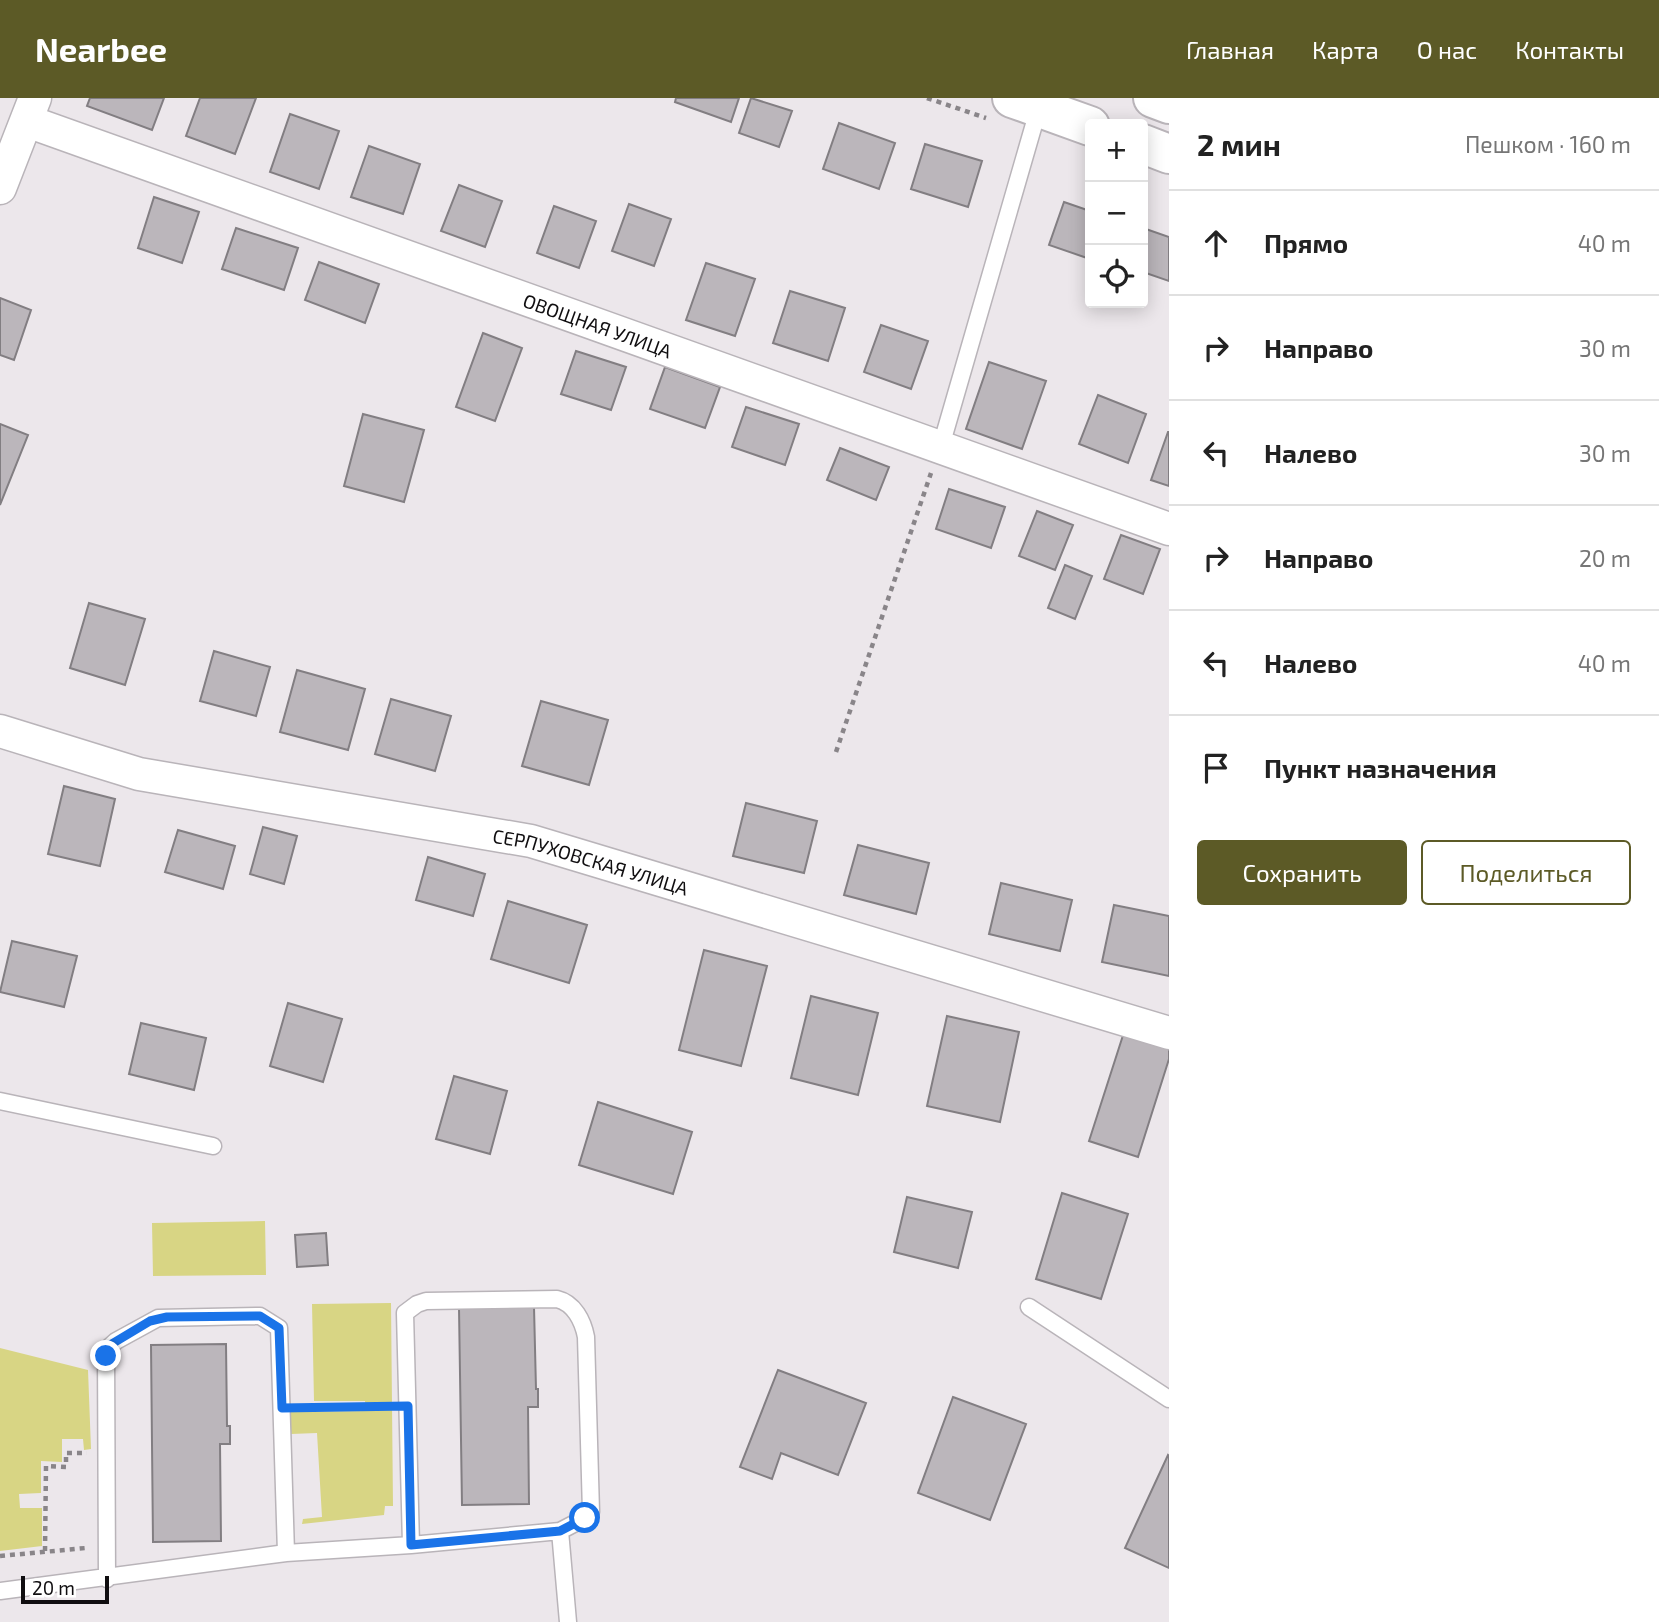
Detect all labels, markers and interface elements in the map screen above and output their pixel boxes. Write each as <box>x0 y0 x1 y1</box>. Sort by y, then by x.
text: Nearbee <box>35 29 167 69</box>
text: Главная <box>1186 35 1274 64</box>
text: Карта <box>1312 35 1379 64</box>
text: О нас <box>1417 35 1477 64</box>
text: Контакты <box>1515 35 1624 64</box>
map controls <box>1085 119 1148 308</box>
button: + <box>1085 119 1148 182</box>
text: 2 мин <box>1197 126 1281 162</box>
text: Пешком · 160 m <box>1465 130 1631 158</box>
button: − <box>1085 182 1148 245</box>
icon: ahead <box>1197 224 1235 262</box>
text: Прямо <box>1264 227 1348 258</box>
text: 40 m <box>1578 229 1631 257</box>
button: locate <box>1085 245 1148 308</box>
street label: ОВОЩНАЯ УЛИЦА <box>520 288 675 362</box>
icon: right <box>1197 329 1235 367</box>
text: Направо <box>1264 332 1373 363</box>
text: 30 m <box>1579 334 1631 362</box>
icon: left <box>1197 434 1235 472</box>
text: Налево <box>1264 437 1357 468</box>
text: 30 m <box>1579 439 1631 467</box>
icon: right <box>1197 539 1235 577</box>
text: Направо <box>1264 542 1373 573</box>
text: 20 m <box>1579 544 1631 572</box>
icon: left <box>1197 644 1235 682</box>
text: Налево <box>1264 647 1357 678</box>
text: 40 m <box>1578 649 1631 677</box>
icon: arrive <box>1197 749 1235 787</box>
text: Пункт назначения <box>1264 752 1497 783</box>
street label: СЕРПУХОВСКАЯ УЛИЦА <box>491 823 691 899</box>
button: Сохранить <box>1197 840 1407 905</box>
button: Поделиться <box>1421 840 1631 905</box>
route end <box>90 1340 121 1371</box>
route start <box>569 1502 600 1533</box>
scale bar <box>21 1573 108 1605</box>
text: 20 m <box>32 1576 75 1599</box>

